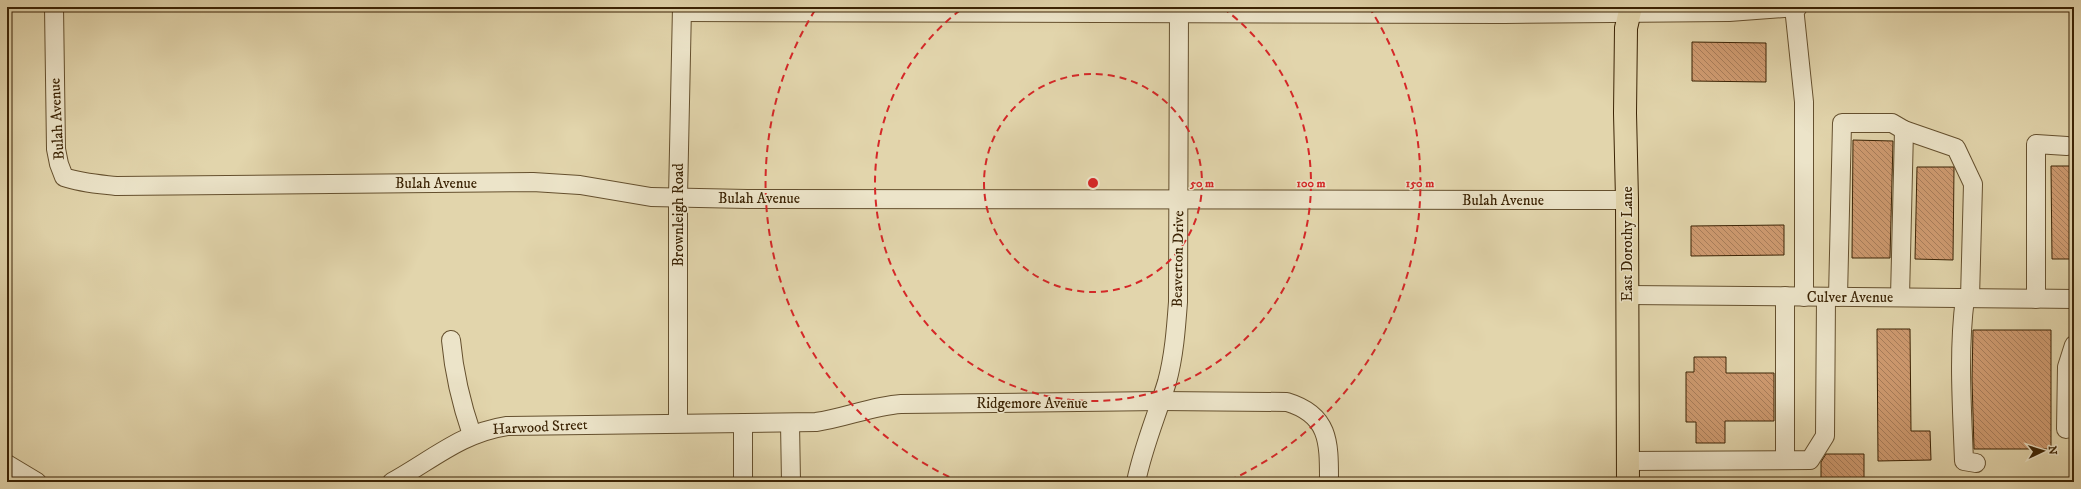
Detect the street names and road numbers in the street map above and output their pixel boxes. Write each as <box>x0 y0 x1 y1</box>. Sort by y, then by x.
street label: Bulah Avenue <box>45 78 69 160</box>
street label: Brownleigh Road <box>669 163 688 267</box>
street label: Bulah Avenue <box>395 174 477 193</box>
street label: East Dorothy Lane <box>1618 186 1637 302</box>
street label: Bulah Avenue <box>718 189 800 208</box>
street label: Bulah Avenue <box>1462 191 1544 210</box>
street label: Beaverton Drive <box>1168 210 1188 308</box>
street label: Culver Avenue <box>1807 288 1893 307</box>
street label: Ridgemore Avenue <box>976 394 1088 413</box>
street label: Harwood Street <box>492 415 588 439</box>

